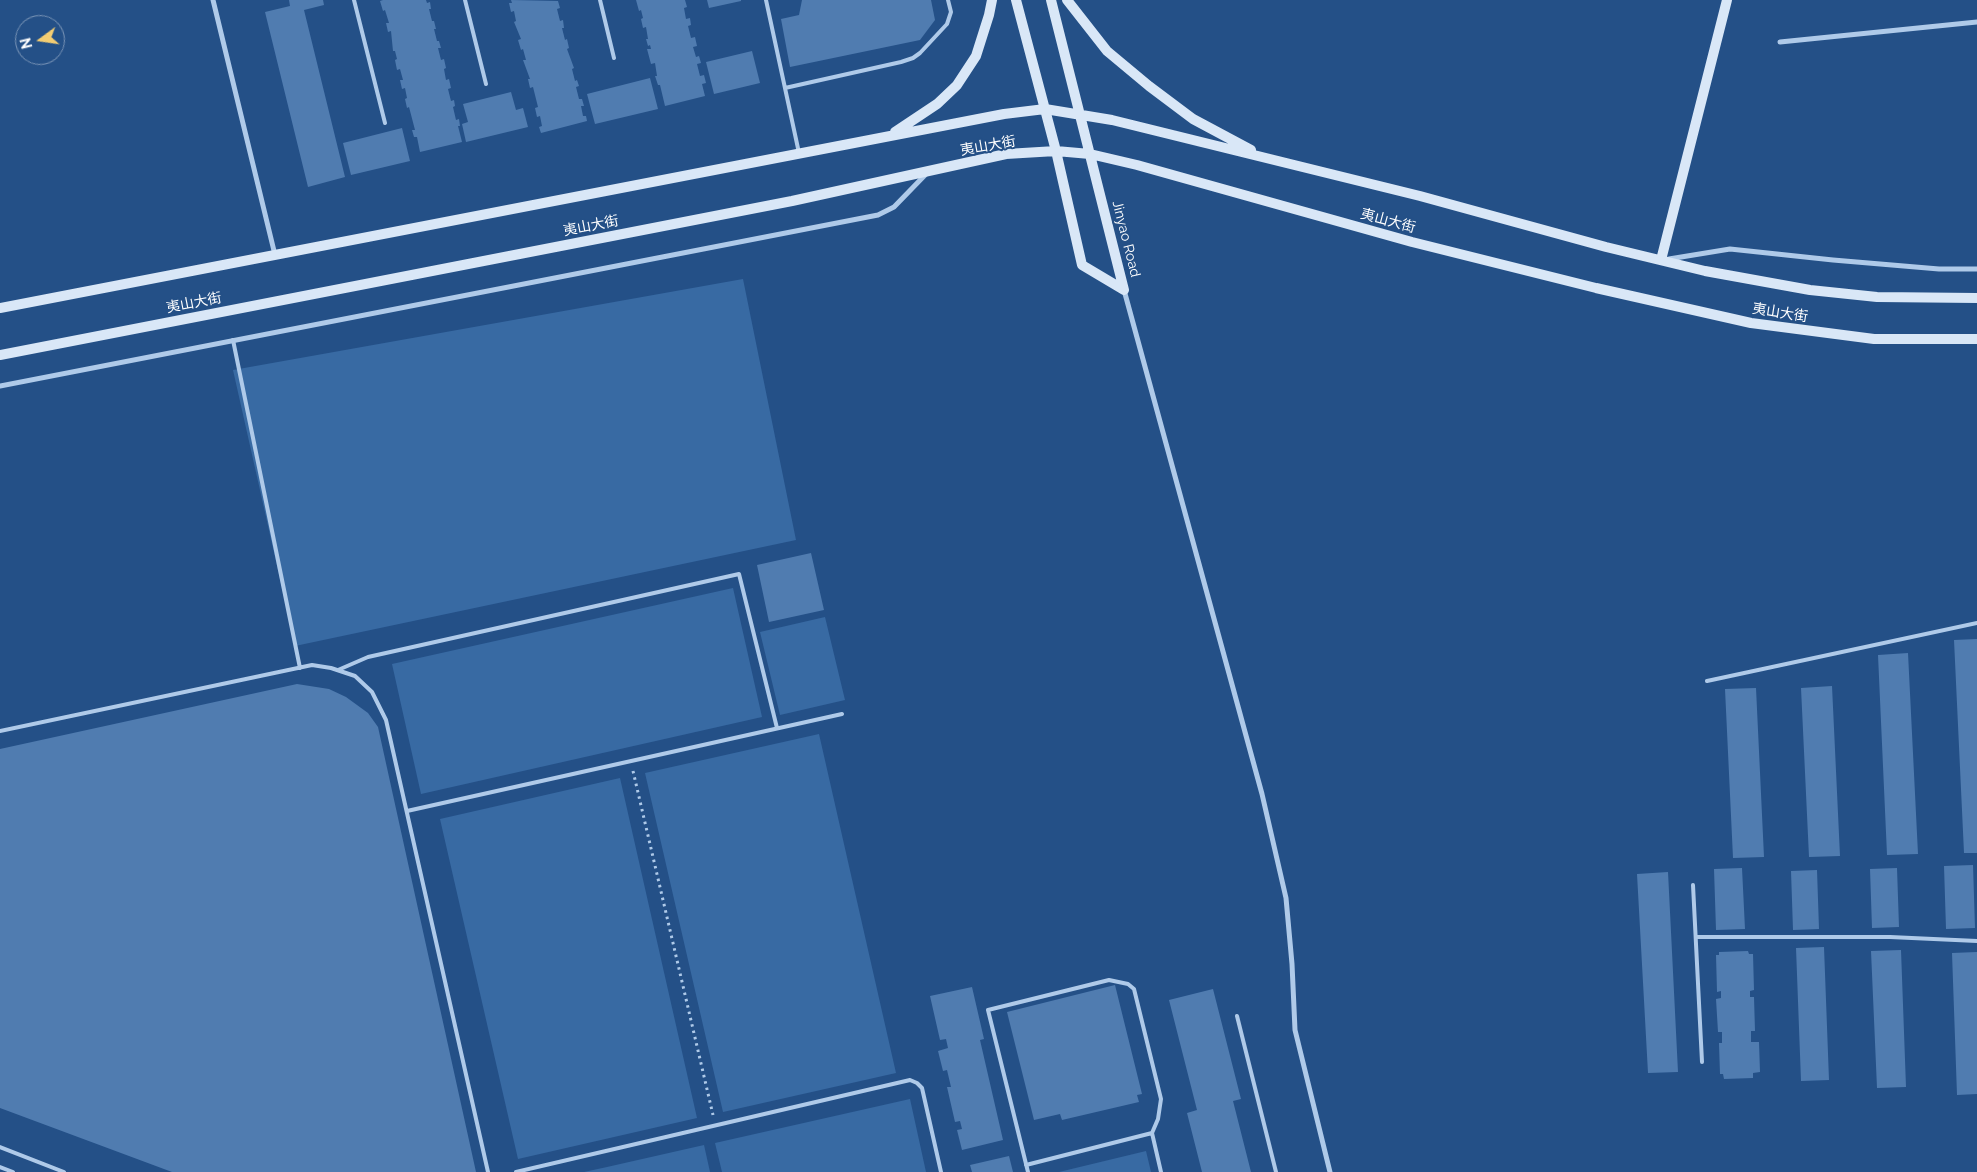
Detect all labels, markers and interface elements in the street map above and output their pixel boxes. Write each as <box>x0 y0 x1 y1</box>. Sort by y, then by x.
north arrow <box>15 15 65 65</box>
text: N <box>17 36 35 51</box>
street label: 夷山大街 <box>959 133 1017 159</box>
street label: Jinyao Road <box>1108 199 1144 279</box>
street label: 夷山大街 <box>1359 206 1417 236</box>
street label: 夷山大街 <box>562 212 620 240</box>
street label: 夷山大街 <box>165 289 223 317</box>
street label: 夷山大街 <box>1751 300 1809 326</box>

